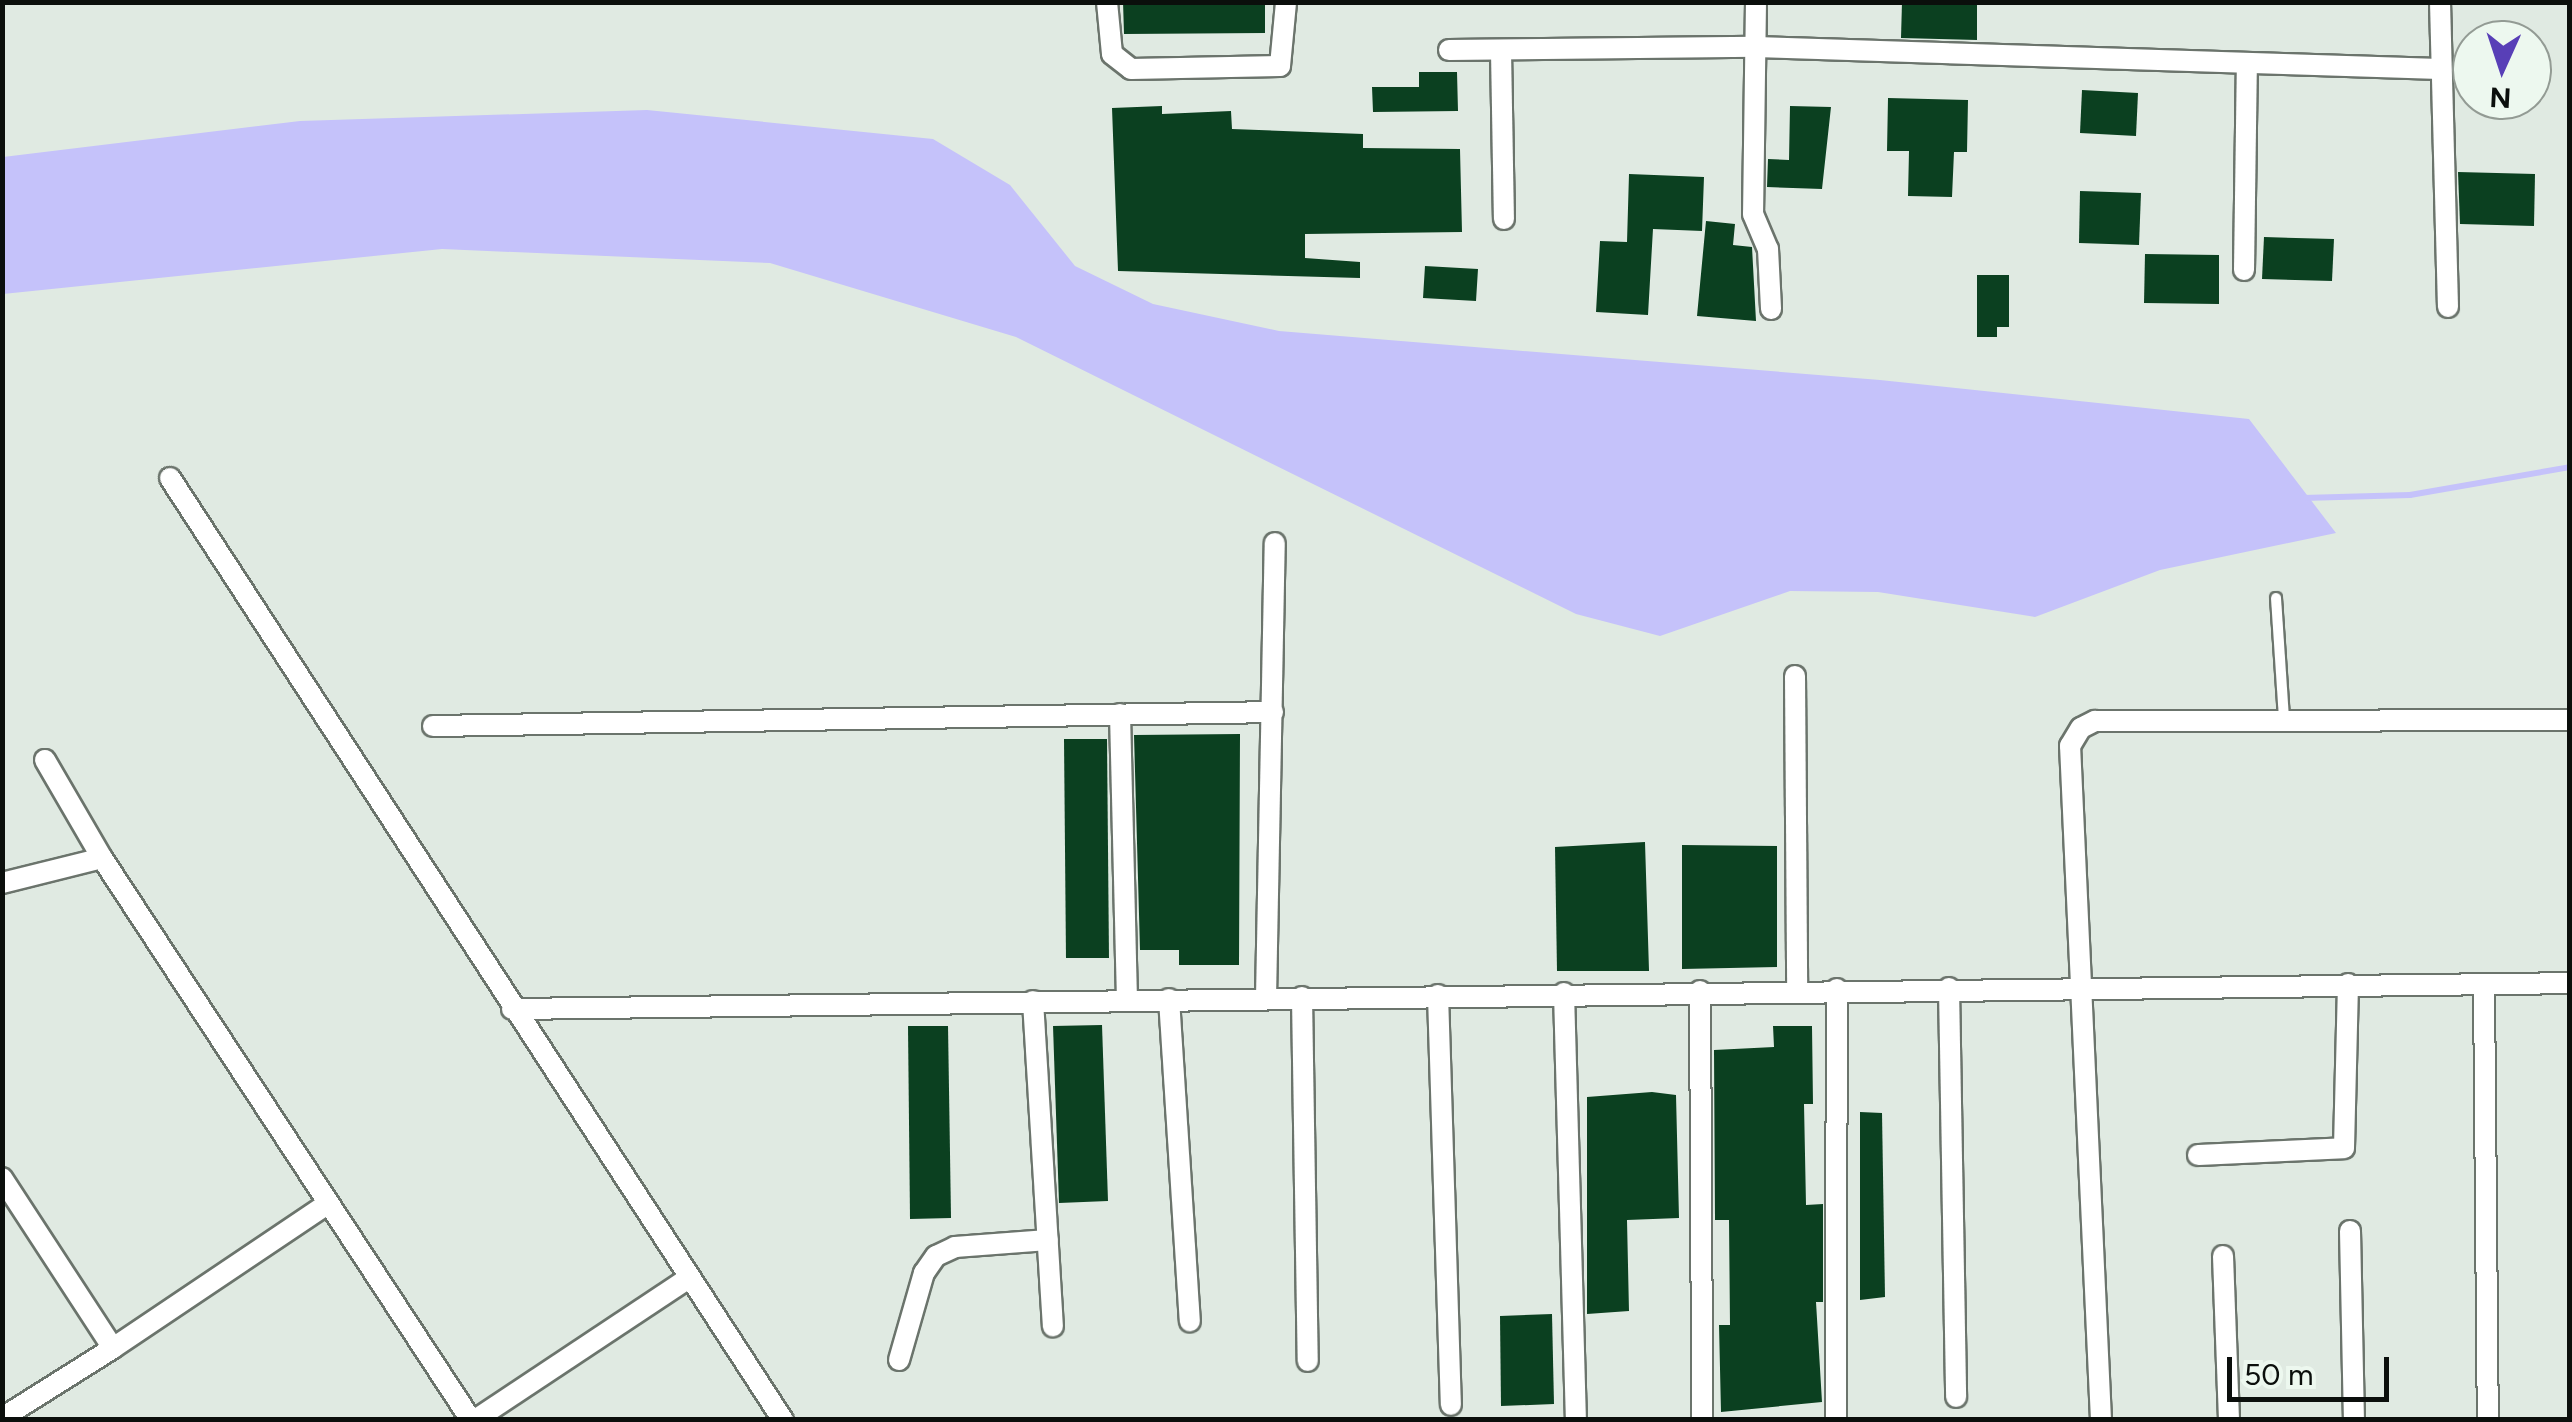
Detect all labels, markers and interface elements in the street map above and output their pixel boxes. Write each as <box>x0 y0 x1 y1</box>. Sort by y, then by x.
north arrow <box>2452 20 2552 120</box>
text: N <box>2489 80 2512 116</box>
scale bar <box>2232 1337 2394 1399</box>
text: 50 m <box>2244 1356 2313 1393</box>

